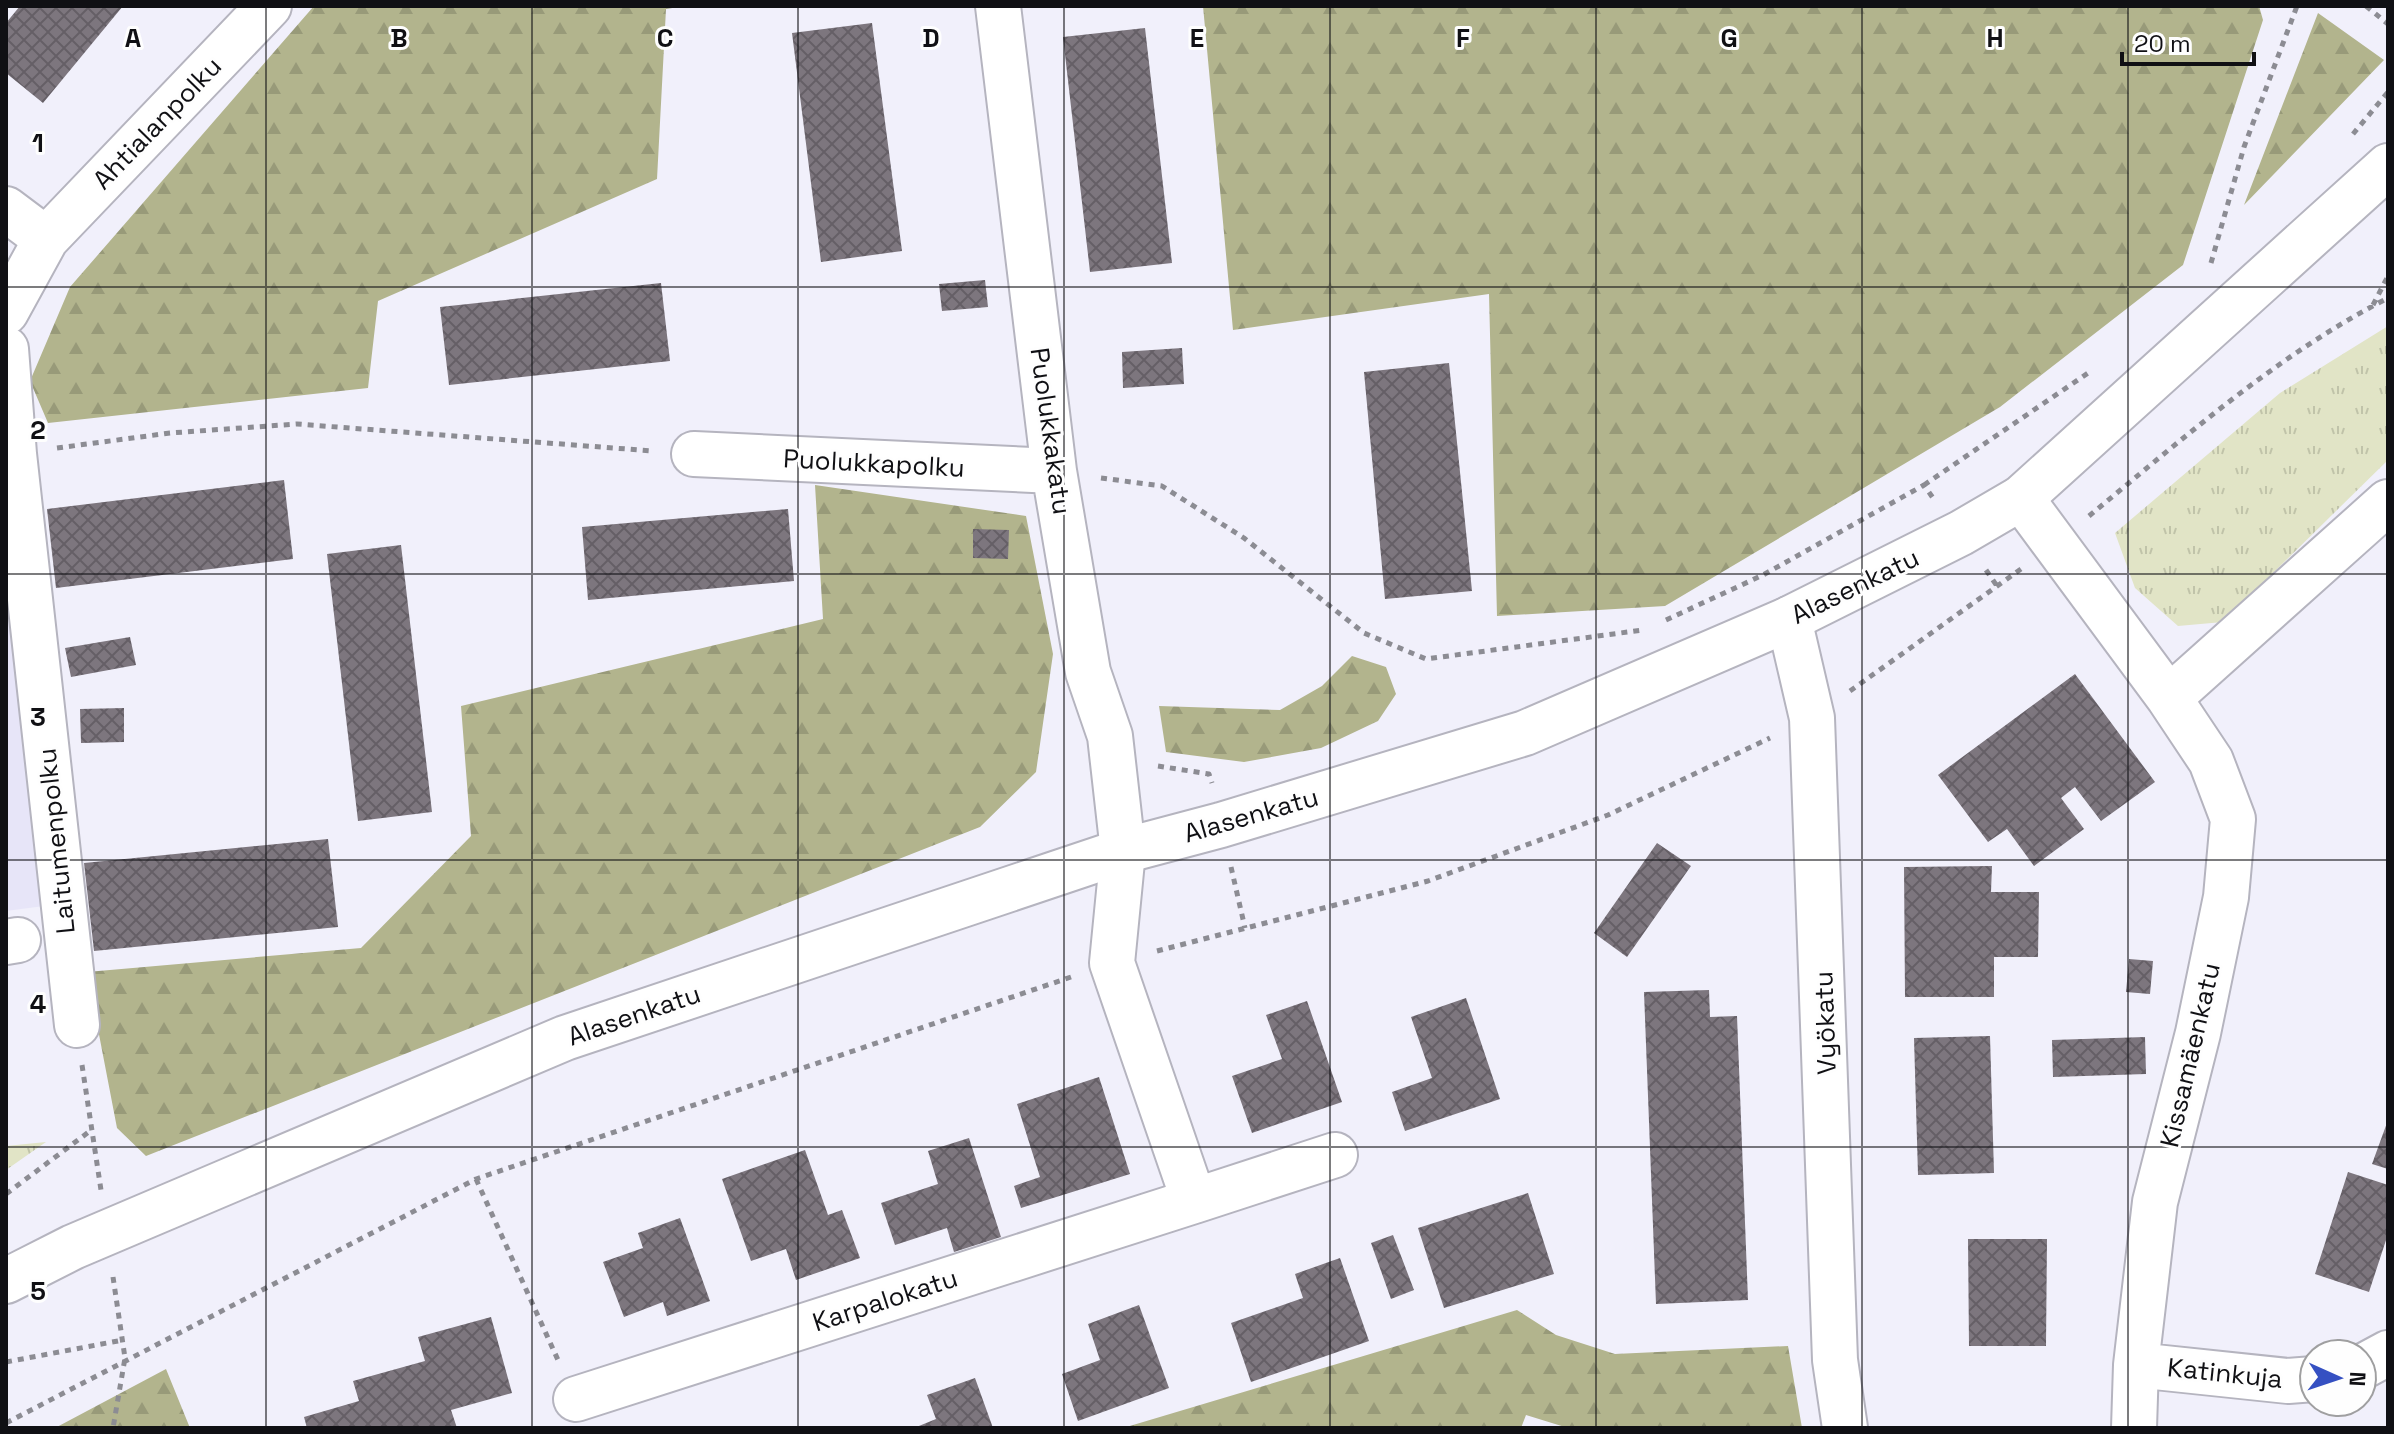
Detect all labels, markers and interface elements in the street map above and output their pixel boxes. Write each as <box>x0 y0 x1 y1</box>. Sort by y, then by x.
scale bar <box>2122 16 2254 66</box>
text: A <box>125 21 142 55</box>
text: B <box>390 21 408 55</box>
text: C <box>657 21 673 55</box>
text: D <box>922 21 940 55</box>
text: E <box>1190 21 1204 55</box>
text: F <box>1456 21 1470 55</box>
text: G <box>1720 21 1738 55</box>
text: H <box>1986 21 2004 55</box>
text: 20 m <box>2134 28 2191 59</box>
street label: Ahtialanpolku <box>85 49 229 197</box>
text: 1 <box>32 126 44 160</box>
street label: Puolukkakatu <box>1022 345 1080 517</box>
text: 2 <box>30 413 46 447</box>
street label: Puolukkapolku <box>782 441 966 485</box>
street label: Alasenkatu <box>1785 540 1925 632</box>
text: 3 <box>30 700 46 734</box>
street label: Laitumenpolku <box>29 747 83 935</box>
street label: Alasenkatu <box>1180 780 1322 850</box>
street label: Kissamäenkatu <box>2152 959 2228 1151</box>
street label: Vyökatu <box>1806 971 1844 1075</box>
street label: Alasenkatu <box>563 976 705 1054</box>
text: 4 <box>30 987 46 1021</box>
street label: Karpalokatu <box>808 1261 962 1339</box>
text: 5 <box>30 1274 46 1308</box>
north arrow <box>2298 1338 2378 1418</box>
street label: Katinkuja <box>2166 1350 2284 1396</box>
text: N <box>2344 1371 2372 1387</box>

